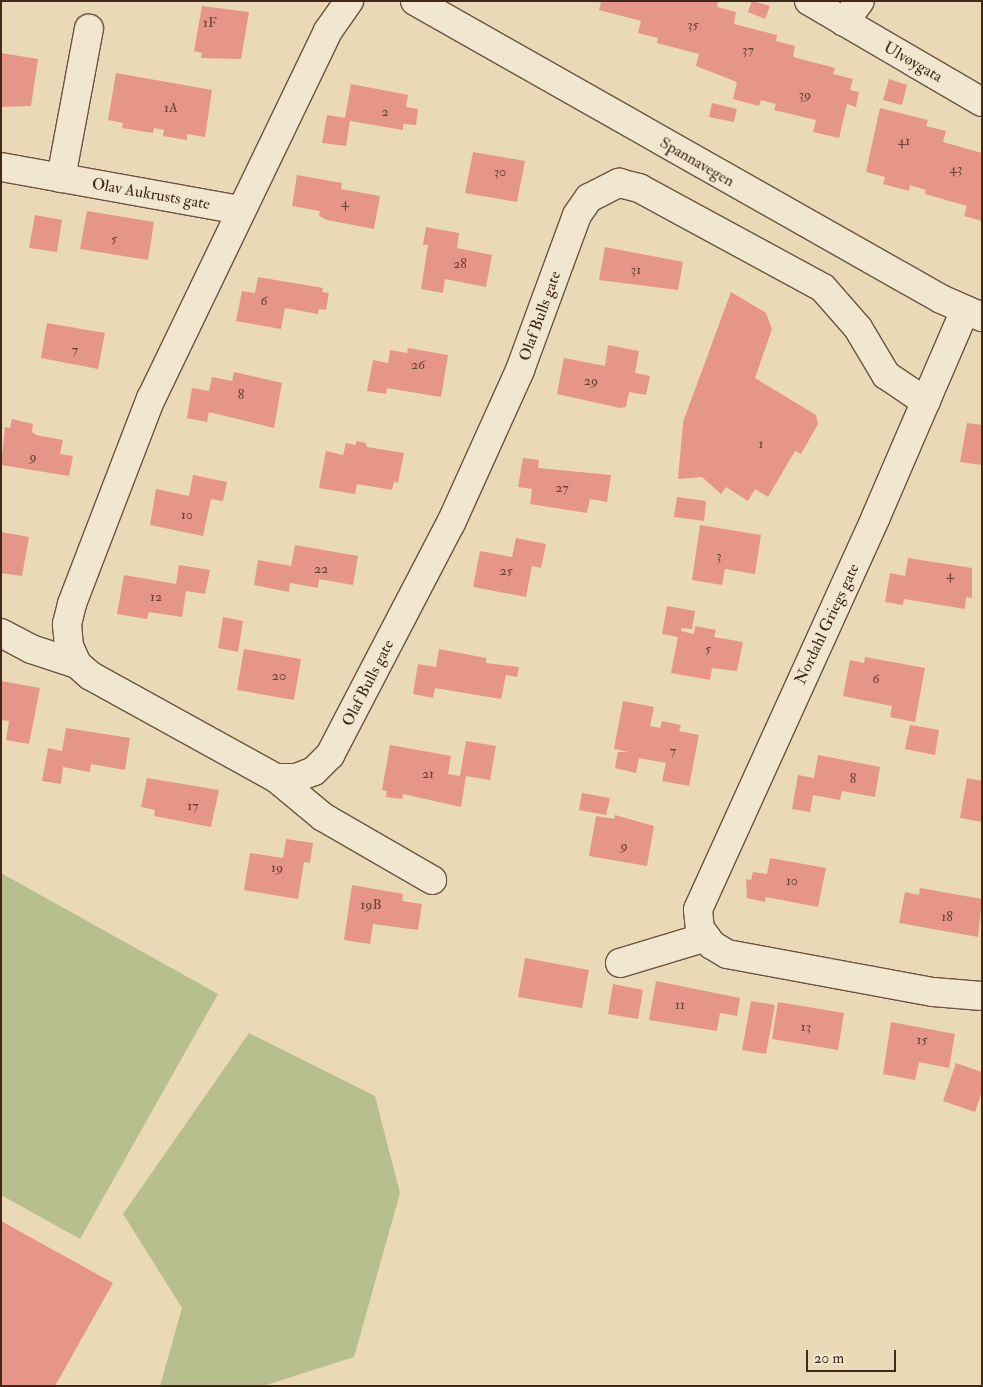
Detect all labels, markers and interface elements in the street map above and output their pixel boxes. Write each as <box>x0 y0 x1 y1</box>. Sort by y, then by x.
house number: 1F <box>203 15 217 31</box>
house number: 35 <box>687 17 699 33</box>
street label: Ulvøygata <box>880 37 946 87</box>
house number: 37 <box>742 42 754 58</box>
house number: 39 <box>799 87 811 103</box>
house number: 1A <box>164 100 178 116</box>
house number: 2 <box>381 104 389 120</box>
street label: Spannavegen <box>656 133 738 191</box>
house number: 41 <box>898 133 910 149</box>
house number: 43 <box>950 161 962 177</box>
house number: 30 <box>494 164 506 180</box>
street label: Olav Aukrusts gate <box>90 174 212 214</box>
house number: 4 <box>341 195 349 211</box>
house number: 5 <box>111 231 117 247</box>
house number: 28 <box>453 256 467 272</box>
house number: 31 <box>631 262 641 278</box>
street label: Olaf Bulls gate <box>515 268 565 364</box>
house number: 6 <box>260 293 268 309</box>
house number: 7 <box>72 342 78 358</box>
house number: 26 <box>411 357 425 373</box>
house number: 29 <box>584 373 598 389</box>
house number: 8 <box>238 387 244 403</box>
house number: 1 <box>759 436 763 452</box>
house number: 9 <box>29 449 37 465</box>
house number: 27 <box>555 480 569 496</box>
house number: 10 <box>181 507 193 523</box>
house number: 3 <box>716 548 722 564</box>
house number: 22 <box>314 561 328 577</box>
street label: Nordahl Griegs gate <box>791 561 863 687</box>
house number: 25 <box>499 563 513 579</box>
house number: 4 <box>946 567 954 583</box>
house number: 12 <box>150 589 162 605</box>
street label: Olaf Bulls gate <box>338 637 398 729</box>
house number: 5 <box>705 641 711 657</box>
house number: 20 <box>272 668 286 684</box>
house number: 6 <box>872 671 880 687</box>
house number: 7 <box>670 743 676 759</box>
house number: 21 <box>422 766 434 782</box>
house number: 8 <box>850 771 856 787</box>
house number: 17 <box>187 798 199 814</box>
house number: 9 <box>620 838 628 854</box>
house number: 19 <box>271 860 283 876</box>
house number: 10 <box>786 873 798 889</box>
house number: 19B <box>360 897 382 913</box>
house number: 18 <box>941 909 953 925</box>
house number: 11 <box>675 997 685 1013</box>
house number: 13 <box>801 1019 811 1035</box>
house number: 15 <box>916 1032 928 1048</box>
scale bar <box>808 1340 898 1372</box>
text: 20 m <box>814 1349 844 1368</box>

